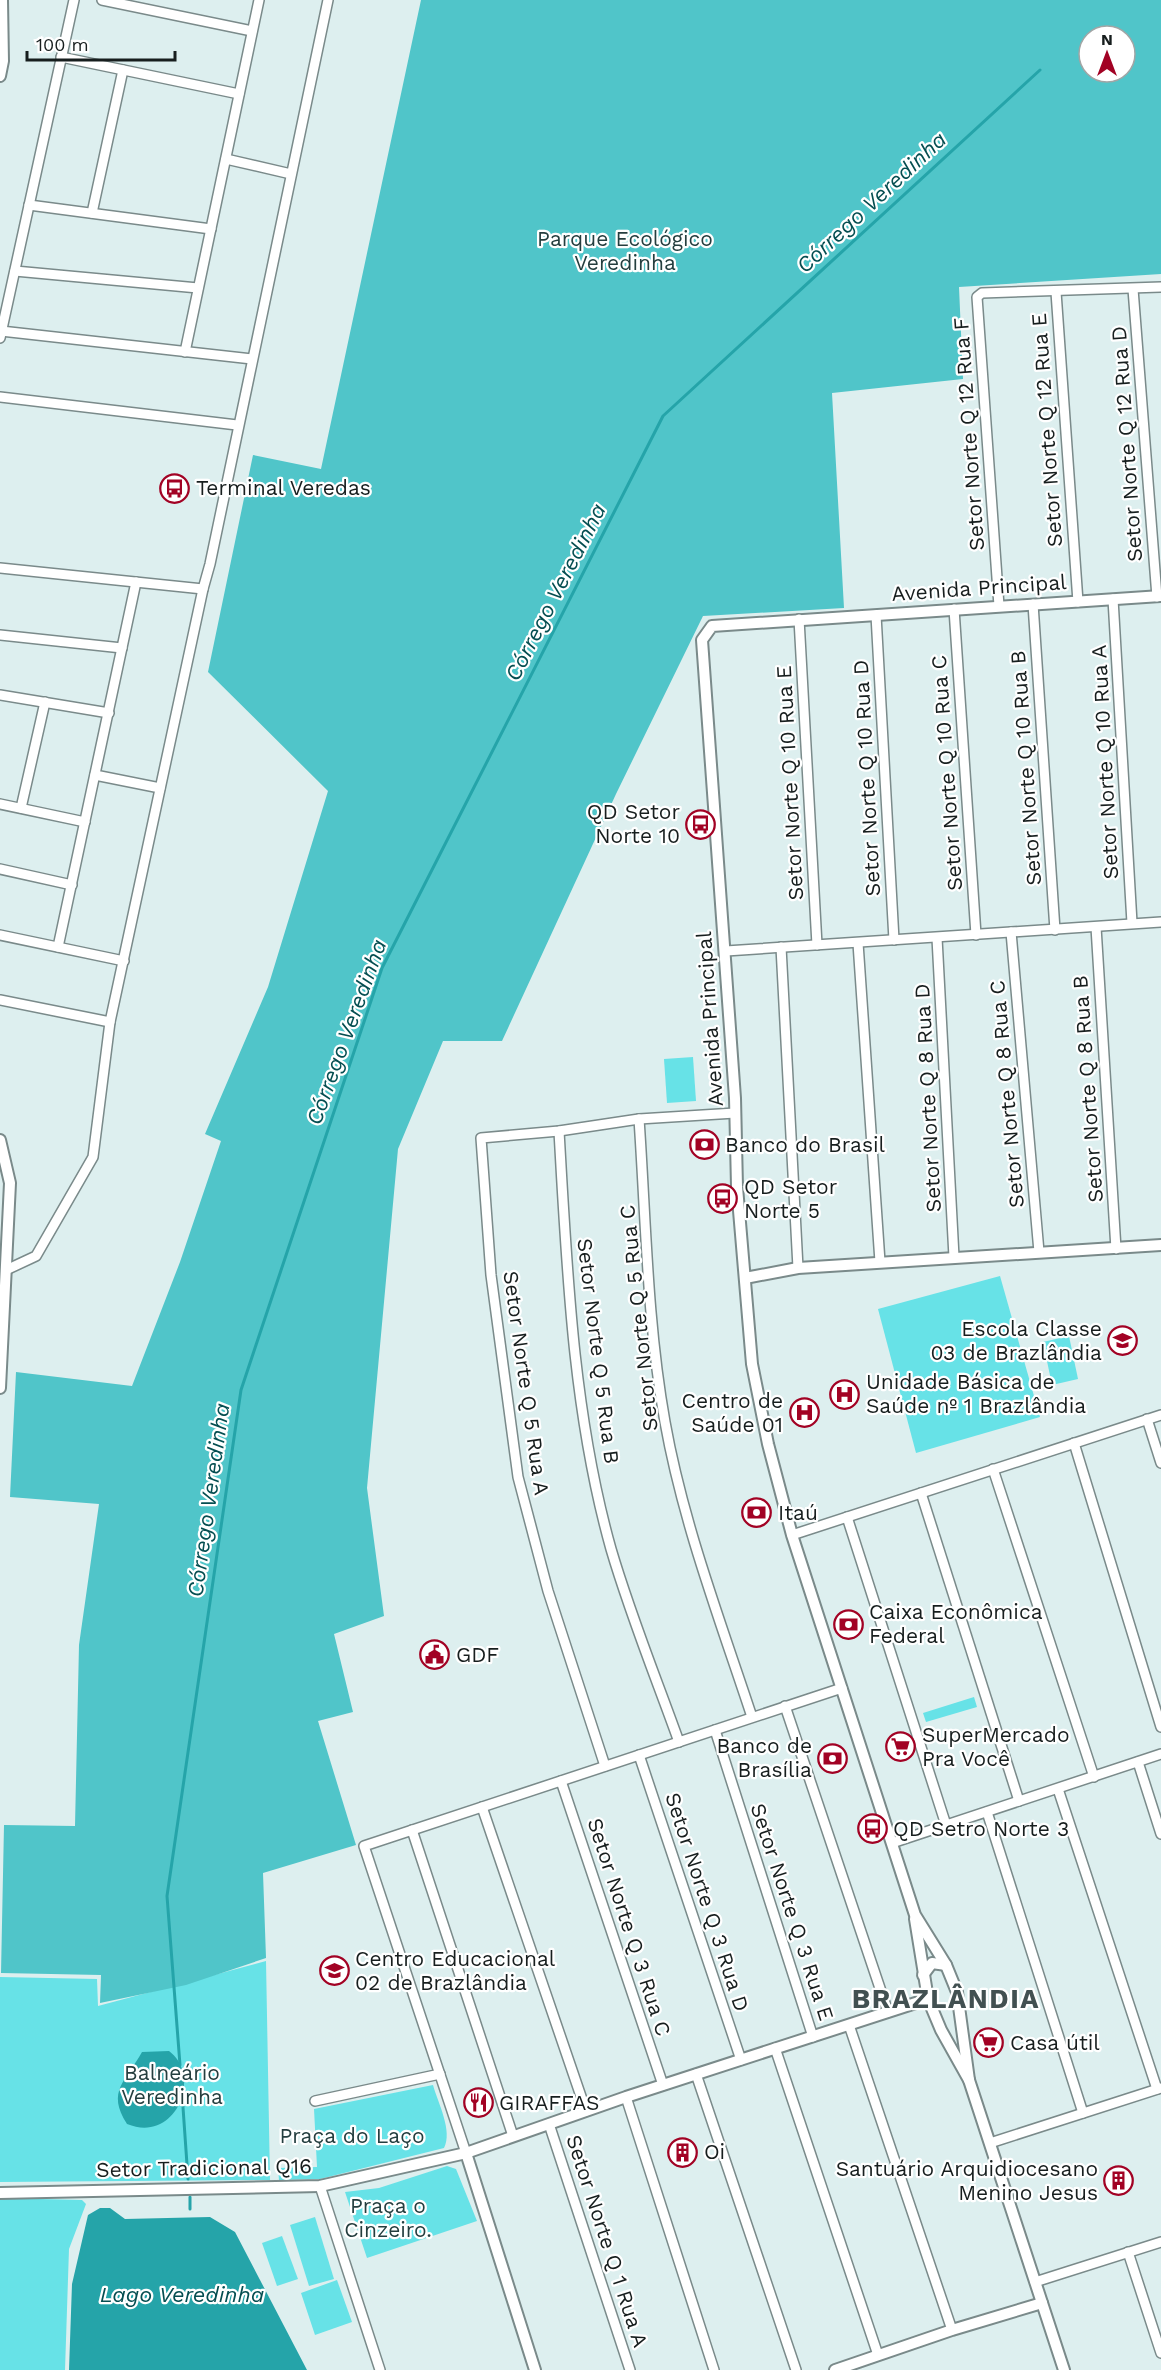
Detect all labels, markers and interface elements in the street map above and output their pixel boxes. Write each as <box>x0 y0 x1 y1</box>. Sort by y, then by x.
scale bar <box>27 24 176 62</box>
north arrow <box>1077 24 1137 84</box>
text: N <box>1101 30 1113 49</box>
text: 100 m <box>36 34 89 55</box>
water label: Córrego Veredinha <box>791 127 951 278</box>
park label: Parque Ecológico Veredinha <box>537 226 713 275</box>
street label: Setor Norte Q 12 Rua E <box>1026 312 1067 548</box>
street label: Setor Norte Q 12 Rua F <box>948 317 989 552</box>
street label: Setor Norte Q 12 Rua D <box>1106 325 1147 563</box>
bus stop icon: Terminal Veredas <box>159 472 191 504</box>
place label: Terminal Veredas <box>196 475 371 500</box>
water label: Córrego Veredinha <box>500 499 611 685</box>
street label: Avenida Principal <box>891 569 1068 606</box>
street label: Setor Norte Q 10 Rua A <box>1086 644 1123 880</box>
street label: Setor Norte Q 10 Rua B <box>1005 650 1046 886</box>
street label: Setor Norte Q 10 Rua C <box>926 654 967 892</box>
street label: Setor Norte Q 10 Rua D <box>848 659 885 897</box>
street label: Setor Norte Q 10 Rua E <box>771 665 808 901</box>
place label: QD Setor Norte 10 <box>587 799 680 848</box>
bus stop icon: QD Setor Norte 10 <box>685 808 717 840</box>
street label: Avenida Principal <box>691 930 728 1107</box>
water label: Córrego Veredinha <box>301 936 392 1128</box>
street label: Setor Norte Q 8 Rua B <box>1067 975 1108 1203</box>
street label: Setor Norte Q 8 Rua C <box>984 979 1029 1209</box>
street label: Setor Norte Q 8 Rua D <box>909 983 946 1213</box>
bank icon: Banco do Brasil <box>688 1129 720 1161</box>
place label: Banco do Brasil <box>725 1132 886 1157</box>
place label: QD Setor Norte 5 <box>744 1174 838 1223</box>
bus stop icon: QD Setor Norte 5 <box>707 1183 739 1215</box>
street label: Setor Norte Q 5 Rua C <box>614 1204 663 1433</box>
street label: Setor Norte Q 5 Rua B <box>572 1237 625 1465</box>
street label: Setor Norte Q 5 Rua A <box>498 1269 555 1497</box>
place label: Escola Classe 03 de Brazlândia <box>930 1316 1102 1365</box>
school or university icon: Escola Classe 03 de Brazlândia <box>1107 1325 1139 1357</box>
place label: Unidade Básica de Saúde nº 1 Brazlândia <box>866 1369 1086 1418</box>
hospital icon: Unidade Básica de Saúde nº 1 Brazlândia <box>829 1378 861 1410</box>
place label: Centro de Saúde 01 <box>682 1388 783 1437</box>
hospital icon: Centro de Saúde 01 <box>788 1397 820 1429</box>
water label: Córrego Veredinha <box>183 1402 234 1599</box>
bank icon: Itaú <box>741 1497 773 1529</box>
place label: Itaú <box>778 1500 818 1525</box>
place label: Caixa Econômica Federal <box>869 1599 1043 1648</box>
bank icon: Caixa Econômica Federal <box>832 1608 864 1640</box>
public building icon: GDF <box>419 1639 451 1671</box>
place label: GDF <box>456 1642 499 1667</box>
place label: SuperMercado Pra Você <box>922 1722 1069 1771</box>
supermarket icon: SuperMercado Pra Você <box>885 1731 917 1763</box>
place label: Banco de Brasília <box>717 1733 812 1782</box>
bank icon: Banco de Brasília <box>817 1742 849 1774</box>
street label: Setor Norte Q 3 Rua D <box>660 1789 755 2014</box>
street label: Setor Norte Q 3 Rua E <box>746 1800 839 2024</box>
bus stop icon: QD Setro Norte 3 <box>856 1813 888 1845</box>
street label: Setor Norte Q 3 Rua C <box>582 1815 677 2039</box>
place label: QD Setro Norte 3 <box>893 1816 1069 1841</box>
place label: Centro Educacional 02 de Brazlândia <box>355 1946 556 1995</box>
school or university icon: Centro Educacional 02 de Brazlândia <box>318 1955 350 1987</box>
district label: BRAZLÂNDIA <box>852 1983 1040 2015</box>
supermarket icon: Casa útil <box>973 2027 1005 2059</box>
place label: Casa útil <box>1010 2030 1100 2055</box>
park label: Balneário Veredinha <box>121 2060 223 2109</box>
restaurant icon: GIRAFFAS <box>462 2087 494 2119</box>
place label: GIRAFFAS <box>499 2090 600 2115</box>
park label: Praça do Laço <box>279 2123 425 2148</box>
street label: Setor Norte Q 1 Rua A <box>561 2131 654 2350</box>
building icon: Oi <box>667 2136 699 2168</box>
place label: Oi <box>704 2139 725 2164</box>
street label: Setor Tradicional Q16 <box>96 2153 312 2182</box>
place label: Santuário Arquidiocesano Menino Jesus <box>836 2156 1098 2205</box>
building icon: Santuário Arquidiocesano Menino Jesus <box>1103 2165 1135 2197</box>
park label: Praça o Cinzeiro. <box>344 2193 432 2242</box>
water label: Lago Veredinha <box>100 2282 264 2307</box>

